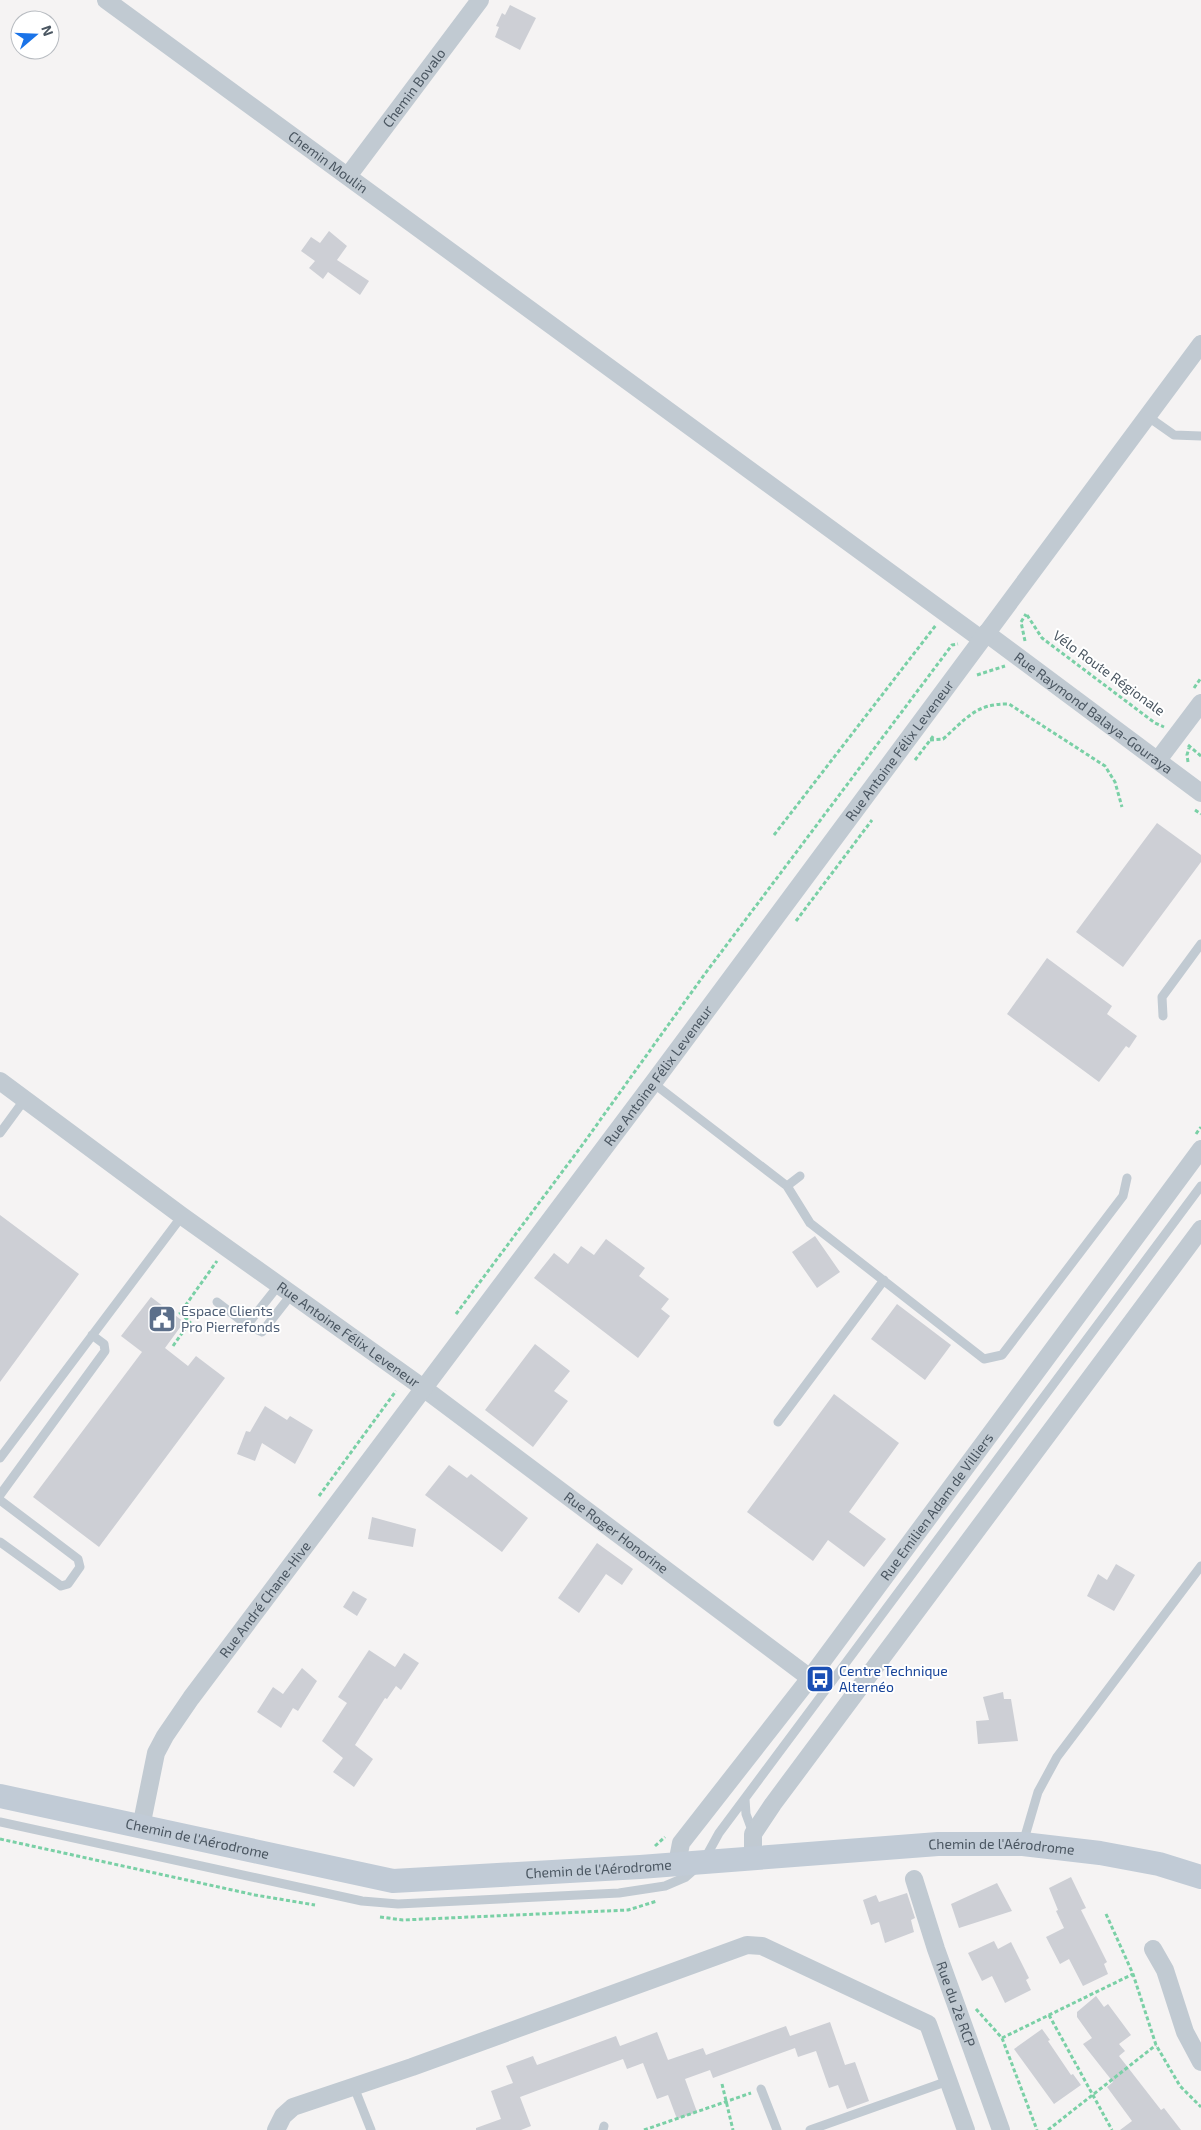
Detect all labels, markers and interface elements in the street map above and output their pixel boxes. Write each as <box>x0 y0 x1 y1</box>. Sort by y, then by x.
north arrow <box>10 10 60 60</box>
text: N <box>38 23 57 38</box>
street label: Chemin Bovalo <box>378 45 449 131</box>
street label: Chemin Moulin <box>285 127 372 197</box>
street label: Vélo Route Régionale <box>1050 626 1169 719</box>
street label: Rue Raymond Balaya-Gouraya <box>1011 648 1176 777</box>
street label: Rue Antoine Félix Leveneur <box>841 676 957 824</box>
street label: Rue Antoine Félix Leveneur <box>600 1001 716 1149</box>
street label: Rue Antoine Félix Leveneur <box>274 1278 424 1391</box>
place label: Espace Clients Pro Pierrefonds <box>181 1302 280 1335</box>
public building icon: Espace Clients Pro Pierrefonds <box>147 1304 177 1334</box>
street label: Rue Emilien Adam de Villiers <box>876 1429 996 1583</box>
street label: Rue Roger Honorine <box>561 1488 672 1577</box>
street label: Rue André Chane-Hive <box>215 1538 314 1661</box>
place label: Centre Technique Alternéo <box>839 1662 948 1695</box>
bus stop icon: Centre Technique Alternéo <box>805 1664 835 1694</box>
street label: Chemin de l'Aérodrome <box>124 1814 271 1862</box>
street label: Chemin de l'Aérodrome <box>928 1835 1076 1858</box>
street label: Chemin de l'Aérodrome <box>525 1856 672 1881</box>
street label: Rue du 2è RCP <box>933 1959 979 2049</box>

